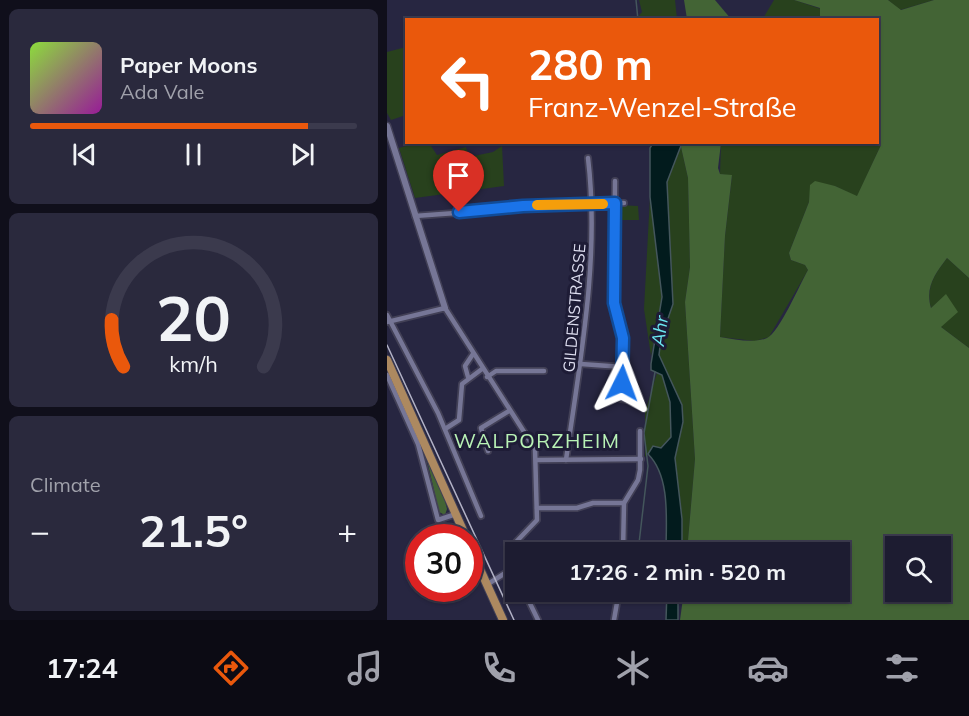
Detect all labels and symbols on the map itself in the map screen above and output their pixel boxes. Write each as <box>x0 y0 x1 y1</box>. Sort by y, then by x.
pin <box>433 150 484 212</box>
street label: GILDENSTRASSE <box>558 243 590 373</box>
water label: Ahr <box>646 313 673 349</box>
position arrow <box>590 351 654 415</box>
district label: WALPORZHEIM <box>454 428 620 453</box>
speed limit sign: 30 <box>405 524 483 602</box>

